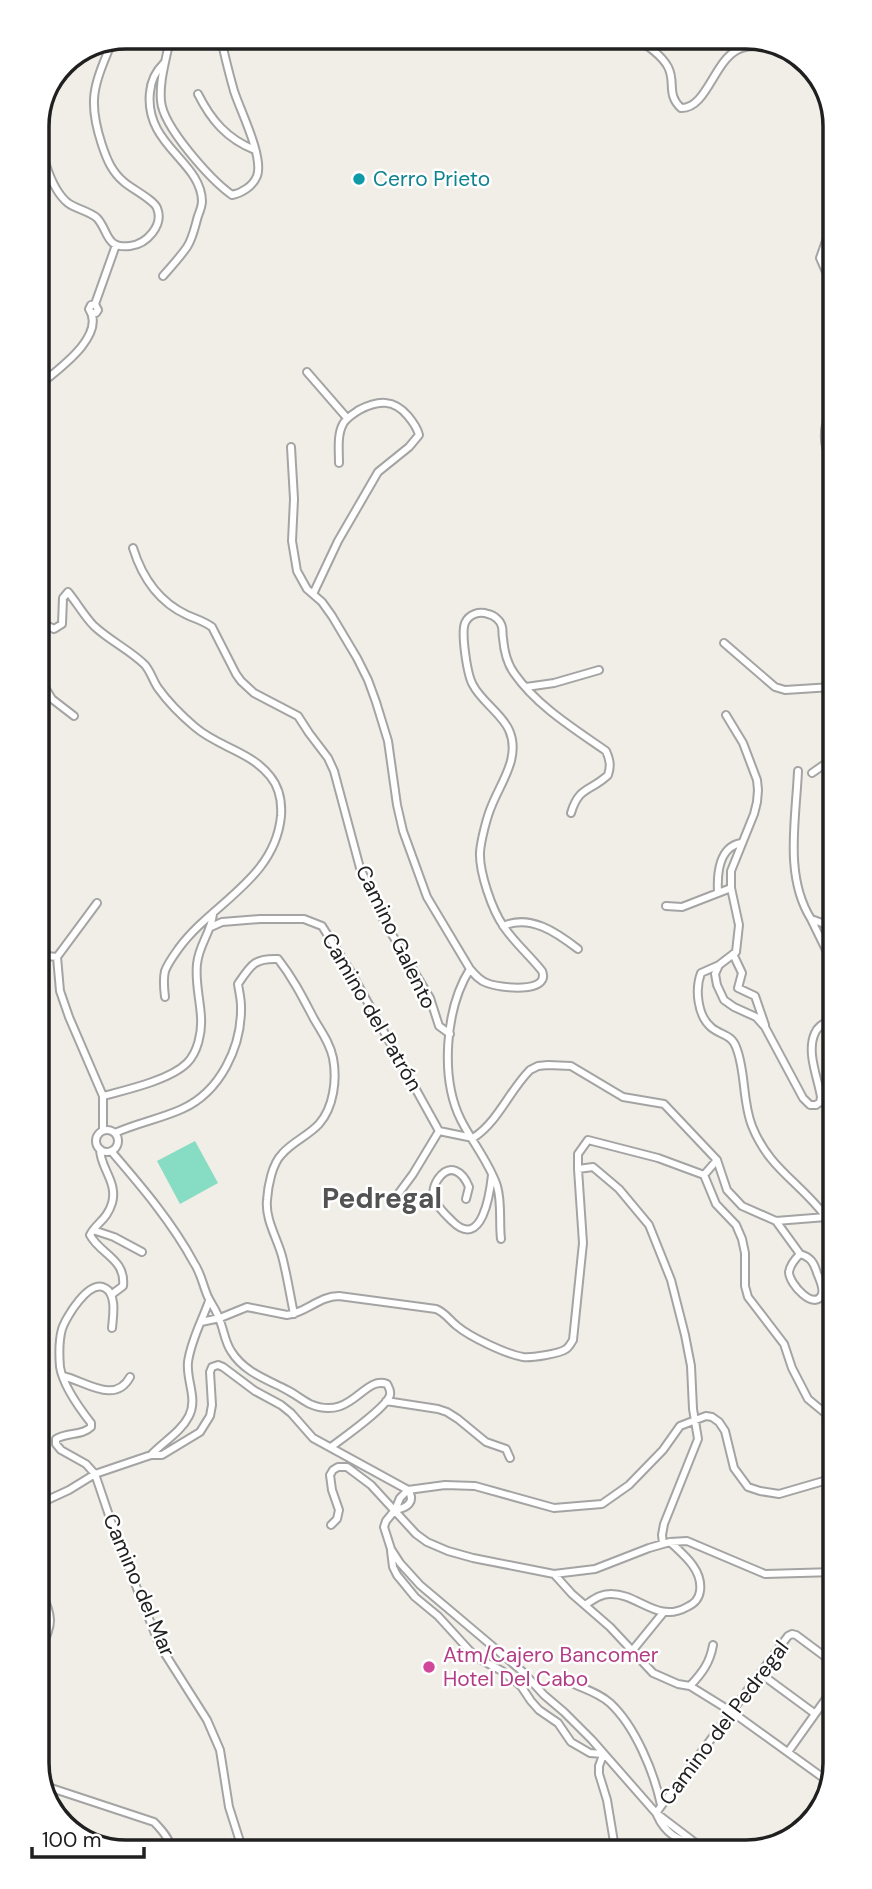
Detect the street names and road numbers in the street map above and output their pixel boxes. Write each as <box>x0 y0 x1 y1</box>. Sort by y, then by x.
street label: Camino Galento <box>349 860 443 1014</box>
street label: Camino del Patrón <box>315 928 429 1096</box>
street label: Camino del Mar <box>96 1509 182 1661</box>
street label: Camino del Pedregal <box>653 1635 795 1811</box>

